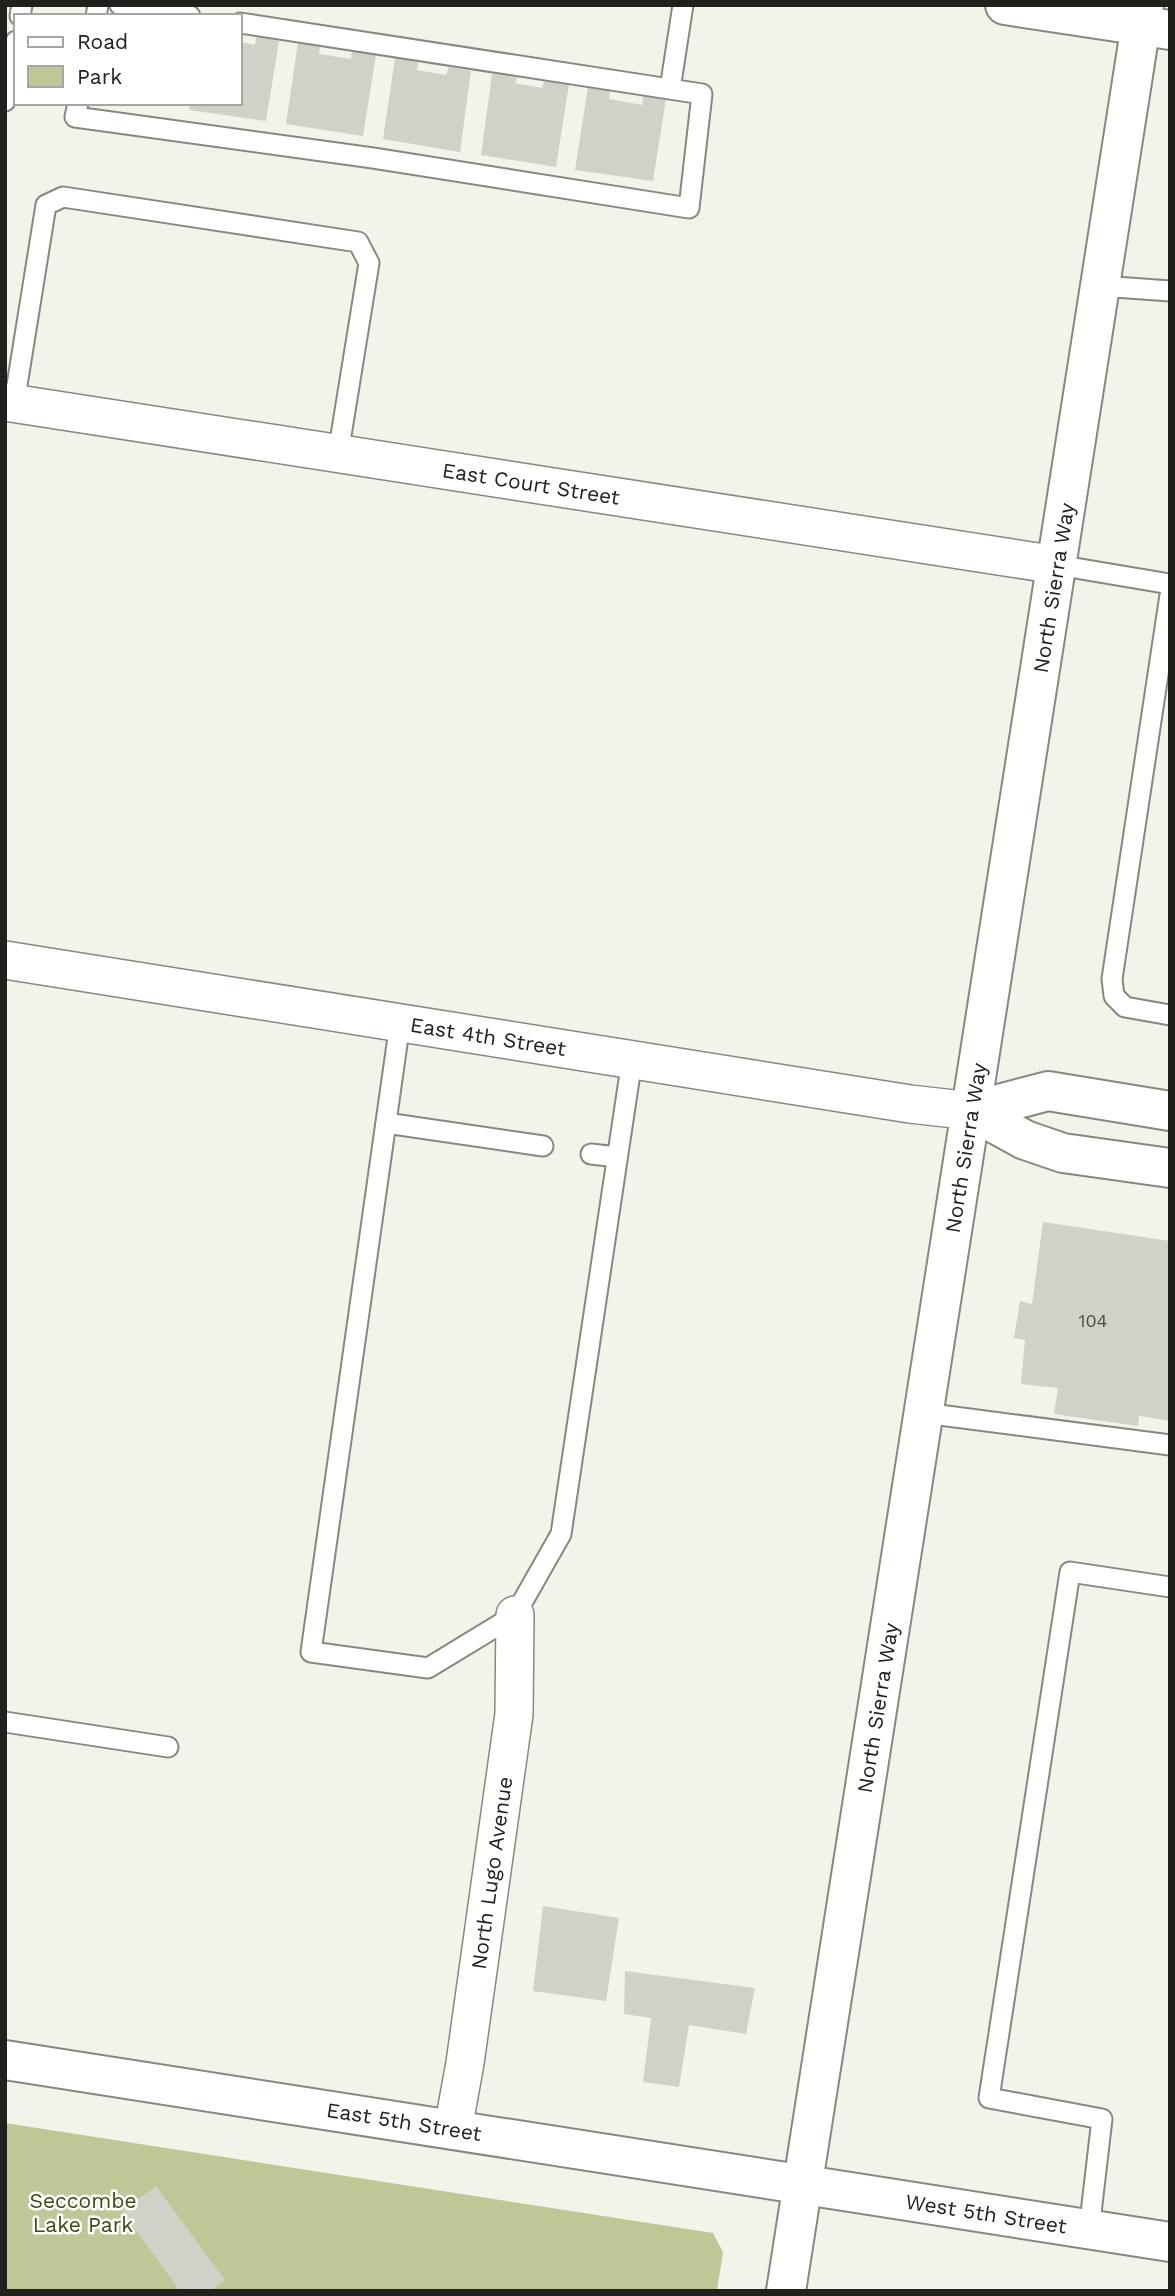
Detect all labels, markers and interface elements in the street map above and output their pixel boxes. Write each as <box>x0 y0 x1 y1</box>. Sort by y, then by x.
legend <box>14 14 242 105</box>
text: Road <box>77 29 128 54</box>
text: Park <box>77 64 122 89</box>
street label: East Court Street <box>441 457 622 510</box>
street label: North Sierra Way <box>1028 501 1079 675</box>
street label: East 4th Street <box>408 1012 568 1061</box>
street label: North Sierra Way <box>940 1061 991 1235</box>
house number: 104 <box>1078 1310 1108 1331</box>
street label: North Sierra Way <box>852 1621 903 1795</box>
street label: North Lugo Avenue <box>466 1775 517 1971</box>
street label: East 5th Street <box>325 2097 484 2146</box>
park label: Seccombe Lake Park <box>30 2188 137 2237</box>
street label: West 5th Street <box>904 2188 1069 2239</box>

